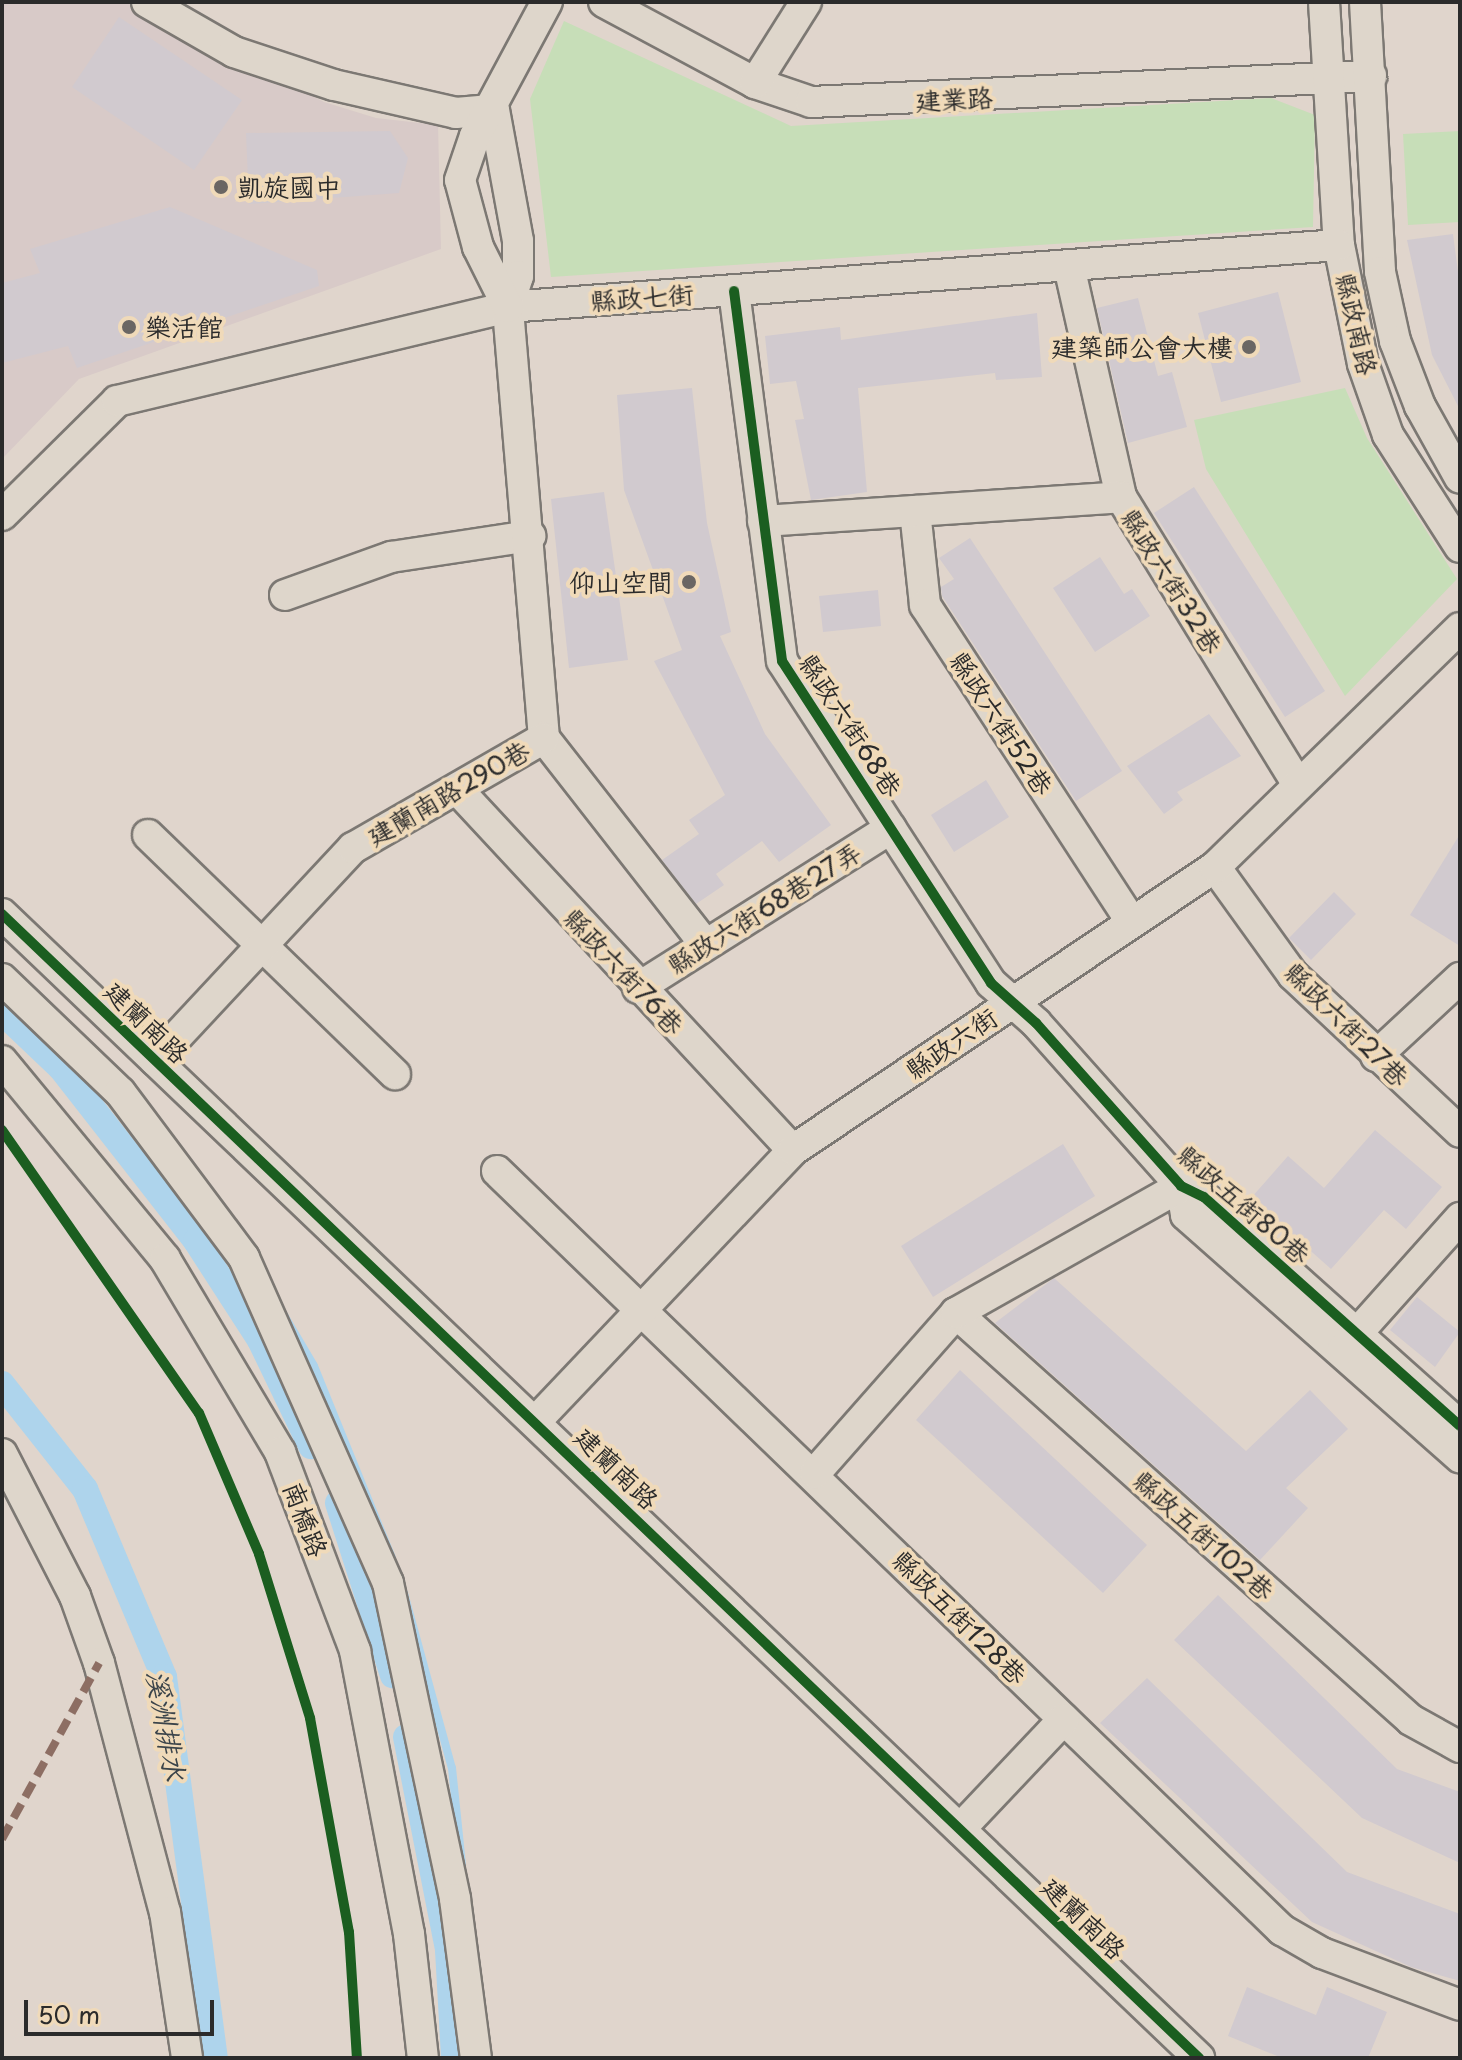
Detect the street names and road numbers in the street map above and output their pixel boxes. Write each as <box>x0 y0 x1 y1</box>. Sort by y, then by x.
street label: 建業路 <box>914 81 994 117</box>
street label: 縣政南路 <box>1330 270 1384 378</box>
street label: 縣政七街 <box>589 278 695 316</box>
street label: 縣政六街32巷 <box>1115 503 1229 659</box>
street label: 縣政六街52巷 <box>944 646 1060 800</box>
street label: 縣政六街68巷 <box>793 648 909 802</box>
street label: 建蘭南路290巷 <box>361 734 535 852</box>
street label: 縣政六街68巷27弄 <box>661 836 867 980</box>
street label: 縣政六街76巷 <box>558 902 690 1040</box>
street label: 縣政六街27巷 <box>1279 956 1415 1092</box>
street label: 建蘭南路 <box>99 975 195 1069</box>
street label: 縣政六街 <box>899 1001 1003 1085</box>
street label: 縣政五街80巷 <box>1171 1138 1317 1270</box>
street label: 建蘭南路 <box>569 1421 665 1515</box>
street label: 縣政五街102巷 <box>1127 1464 1281 1606</box>
street label: 南橋路 <box>277 1477 335 1561</box>
street label: 縣政五街128巷 <box>887 1544 1033 1690</box>
street label: 建蘭南路 <box>1036 1871 1132 1965</box>

